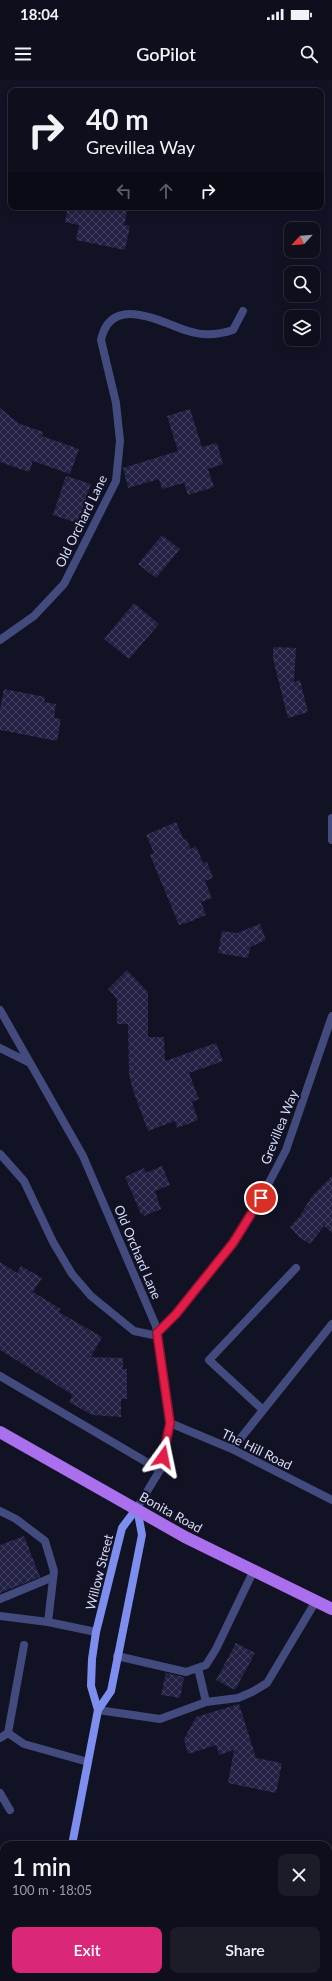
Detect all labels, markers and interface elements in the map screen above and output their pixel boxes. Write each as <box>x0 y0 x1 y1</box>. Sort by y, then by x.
text: 18:04 <box>20 5 59 23</box>
icon: menu <box>12 43 34 65</box>
text: GoPilot <box>136 43 196 65</box>
icon: search <box>298 43 320 65</box>
text: 40 m <box>86 102 149 136</box>
icon: right <box>20 104 72 156</box>
text: Grevillea Way <box>86 136 195 158</box>
icon: left <box>113 180 135 202</box>
icon: ahead <box>155 180 177 202</box>
icon: right <box>197 180 219 202</box>
north arrow <box>284 222 320 258</box>
map controls <box>284 222 320 346</box>
button: search <box>284 266 320 302</box>
button: layers <box>284 310 320 346</box>
street label: Old Orchard Lane <box>52 472 110 570</box>
street label: Grevillea Way <box>257 1087 301 1167</box>
pin <box>244 1181 278 1215</box>
icon: arrive <box>250 1187 272 1209</box>
street label: Old Orchard Lane <box>111 1202 165 1302</box>
street label: The Hill Road <box>219 1425 295 1473</box>
position arrow <box>142 1436 184 1478</box>
street label: Bonita Road <box>137 1488 205 1536</box>
street label: Willow Street <box>82 1532 116 1612</box>
text: 1 min <box>12 1852 71 1881</box>
button: close <box>278 1854 320 1896</box>
text: 100 m · 18:05 <box>12 1882 92 1898</box>
button: Exit <box>12 1927 162 1973</box>
button: Share <box>170 1927 320 1973</box>

